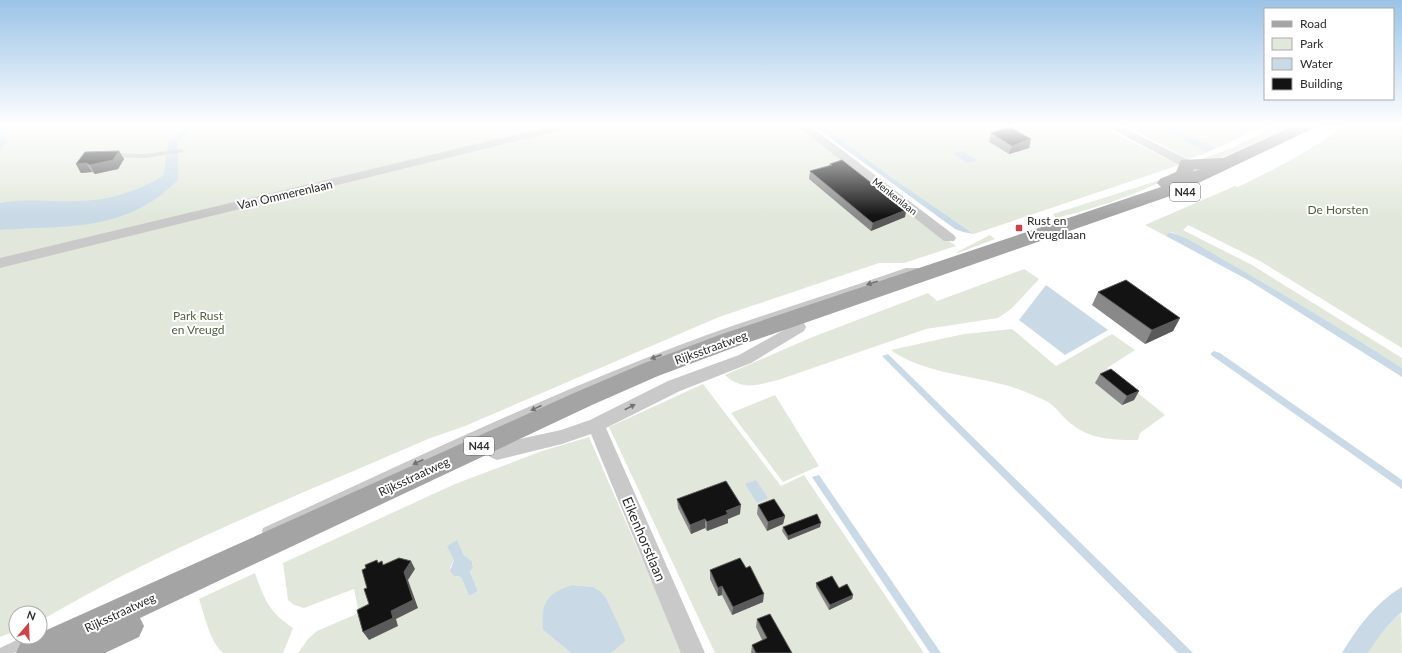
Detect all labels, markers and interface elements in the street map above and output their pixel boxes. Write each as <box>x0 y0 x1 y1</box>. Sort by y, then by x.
legend <box>1264 8 1394 100</box>
text: Road <box>1300 16 1327 31</box>
text: Park <box>1300 36 1324 51</box>
text: Water <box>1300 56 1333 71</box>
text: Building <box>1300 76 1343 91</box>
street label: Menkenlaan <box>870 175 920 217</box>
street label: Van Ommerenlaan <box>236 176 334 213</box>
road number: N44 <box>1170 183 1200 201</box>
park label: De Horsten <box>1307 202 1369 217</box>
place label: Rust en Vreugdlaan <box>1027 213 1086 242</box>
marker: Rust en Vreugdlaan <box>1014 223 1024 233</box>
one-way arrow <box>865 280 877 286</box>
park label: Park Rust en Vreugd <box>171 308 225 337</box>
street label: Rijksstraatweg <box>672 327 749 368</box>
one-way arrow <box>650 355 662 361</box>
one-way arrow <box>625 404 636 410</box>
one-way arrow <box>531 405 542 411</box>
road number: N44 <box>464 437 494 455</box>
street label: Rijksstraatweg <box>376 454 452 499</box>
one-way arrow <box>413 459 424 465</box>
street label: Eikenhorstlaan <box>619 494 670 584</box>
street label: Rijksstraatweg <box>82 590 158 635</box>
north arrow <box>8 605 48 645</box>
text: N <box>25 608 38 623</box>

